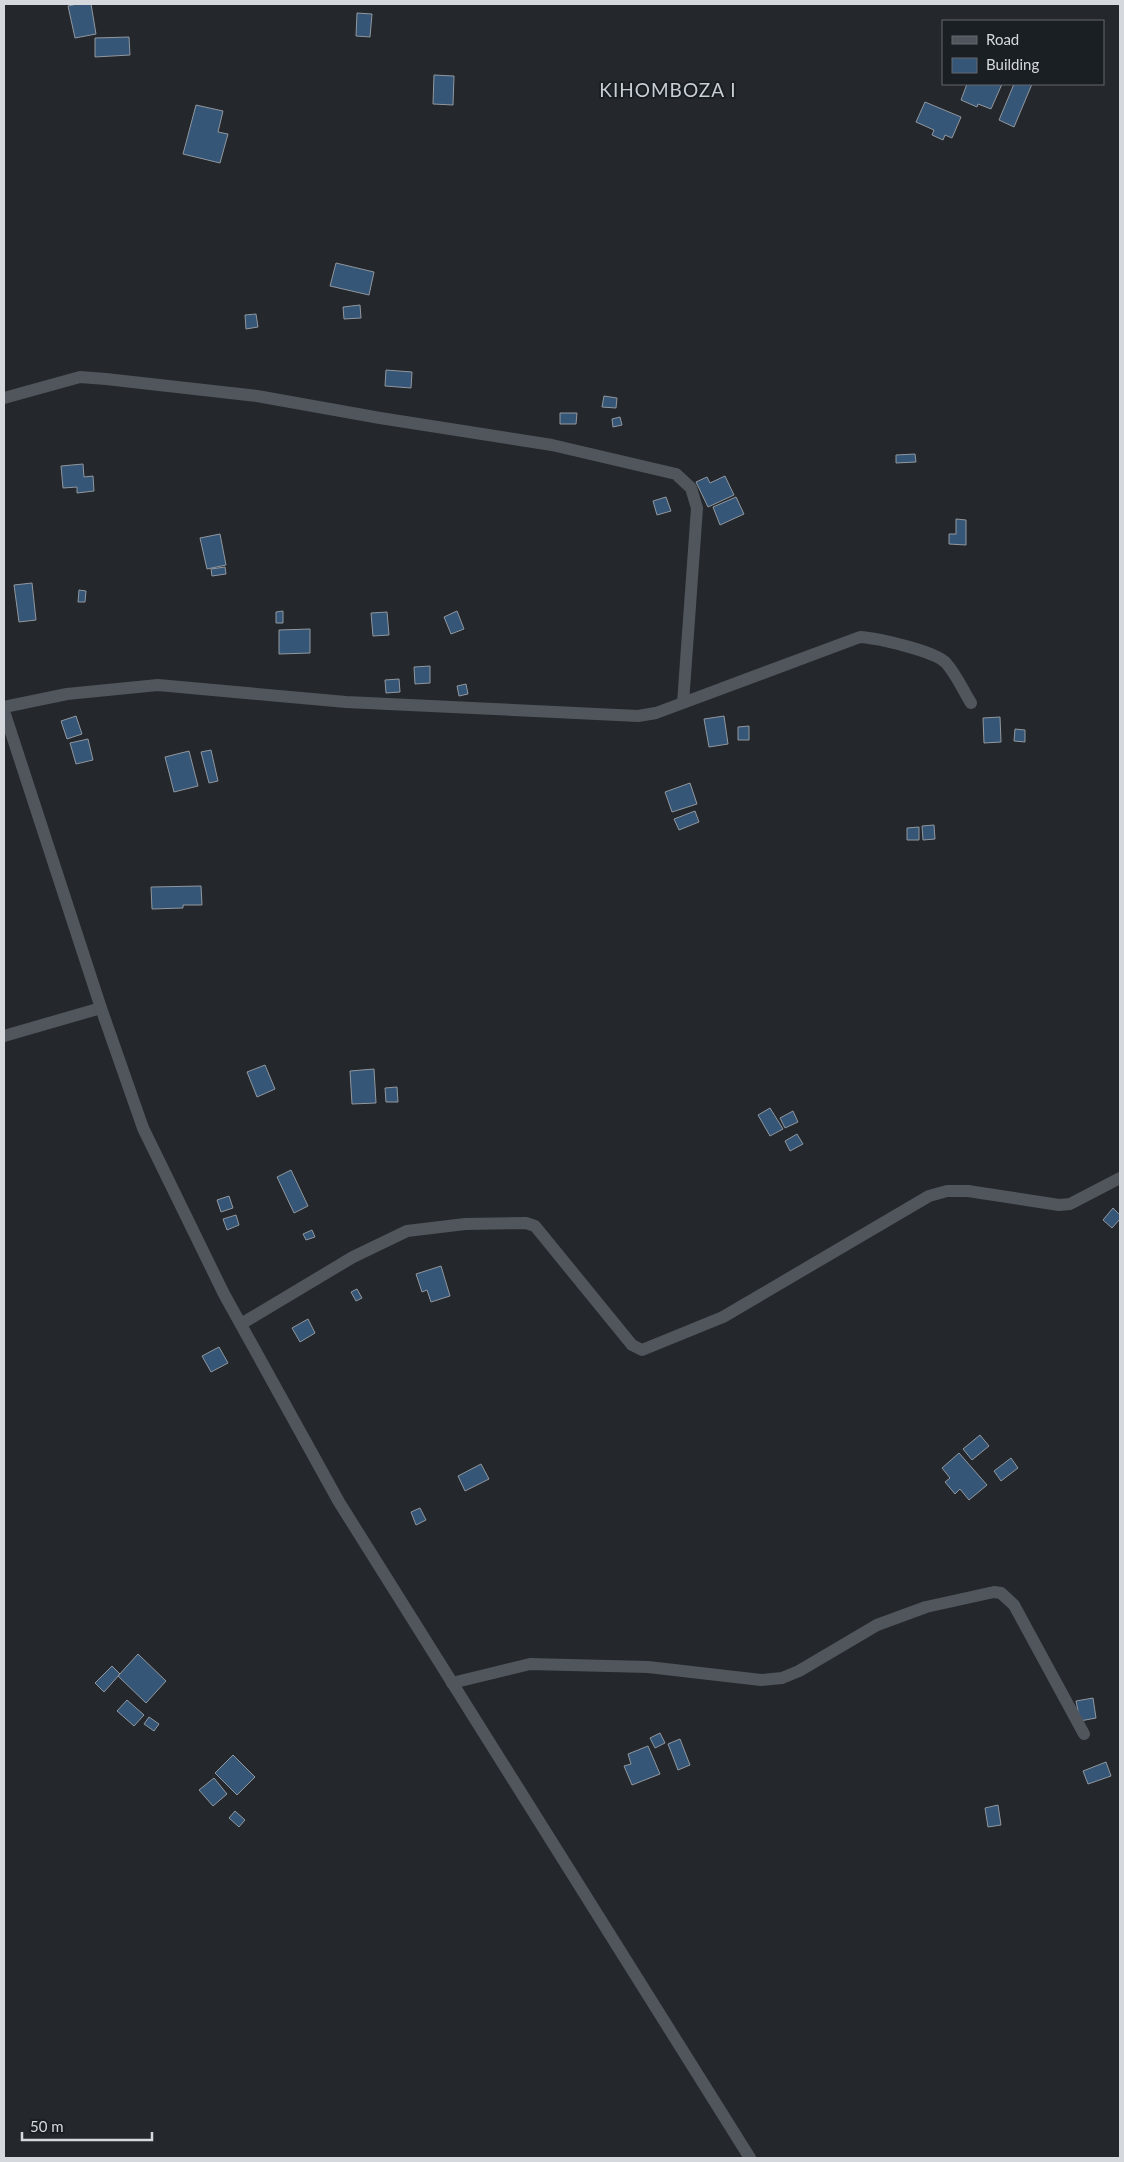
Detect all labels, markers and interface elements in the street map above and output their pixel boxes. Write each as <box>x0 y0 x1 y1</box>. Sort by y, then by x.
legend <box>942 20 1104 85</box>
text: Road <box>986 30 1019 48</box>
text: Building <box>986 55 1039 73</box>
district label: KIHOMBOZA I <box>599 78 737 101</box>
scale bar <box>22 2110 152 2142</box>
text: 50 m <box>30 2117 64 2135</box>

